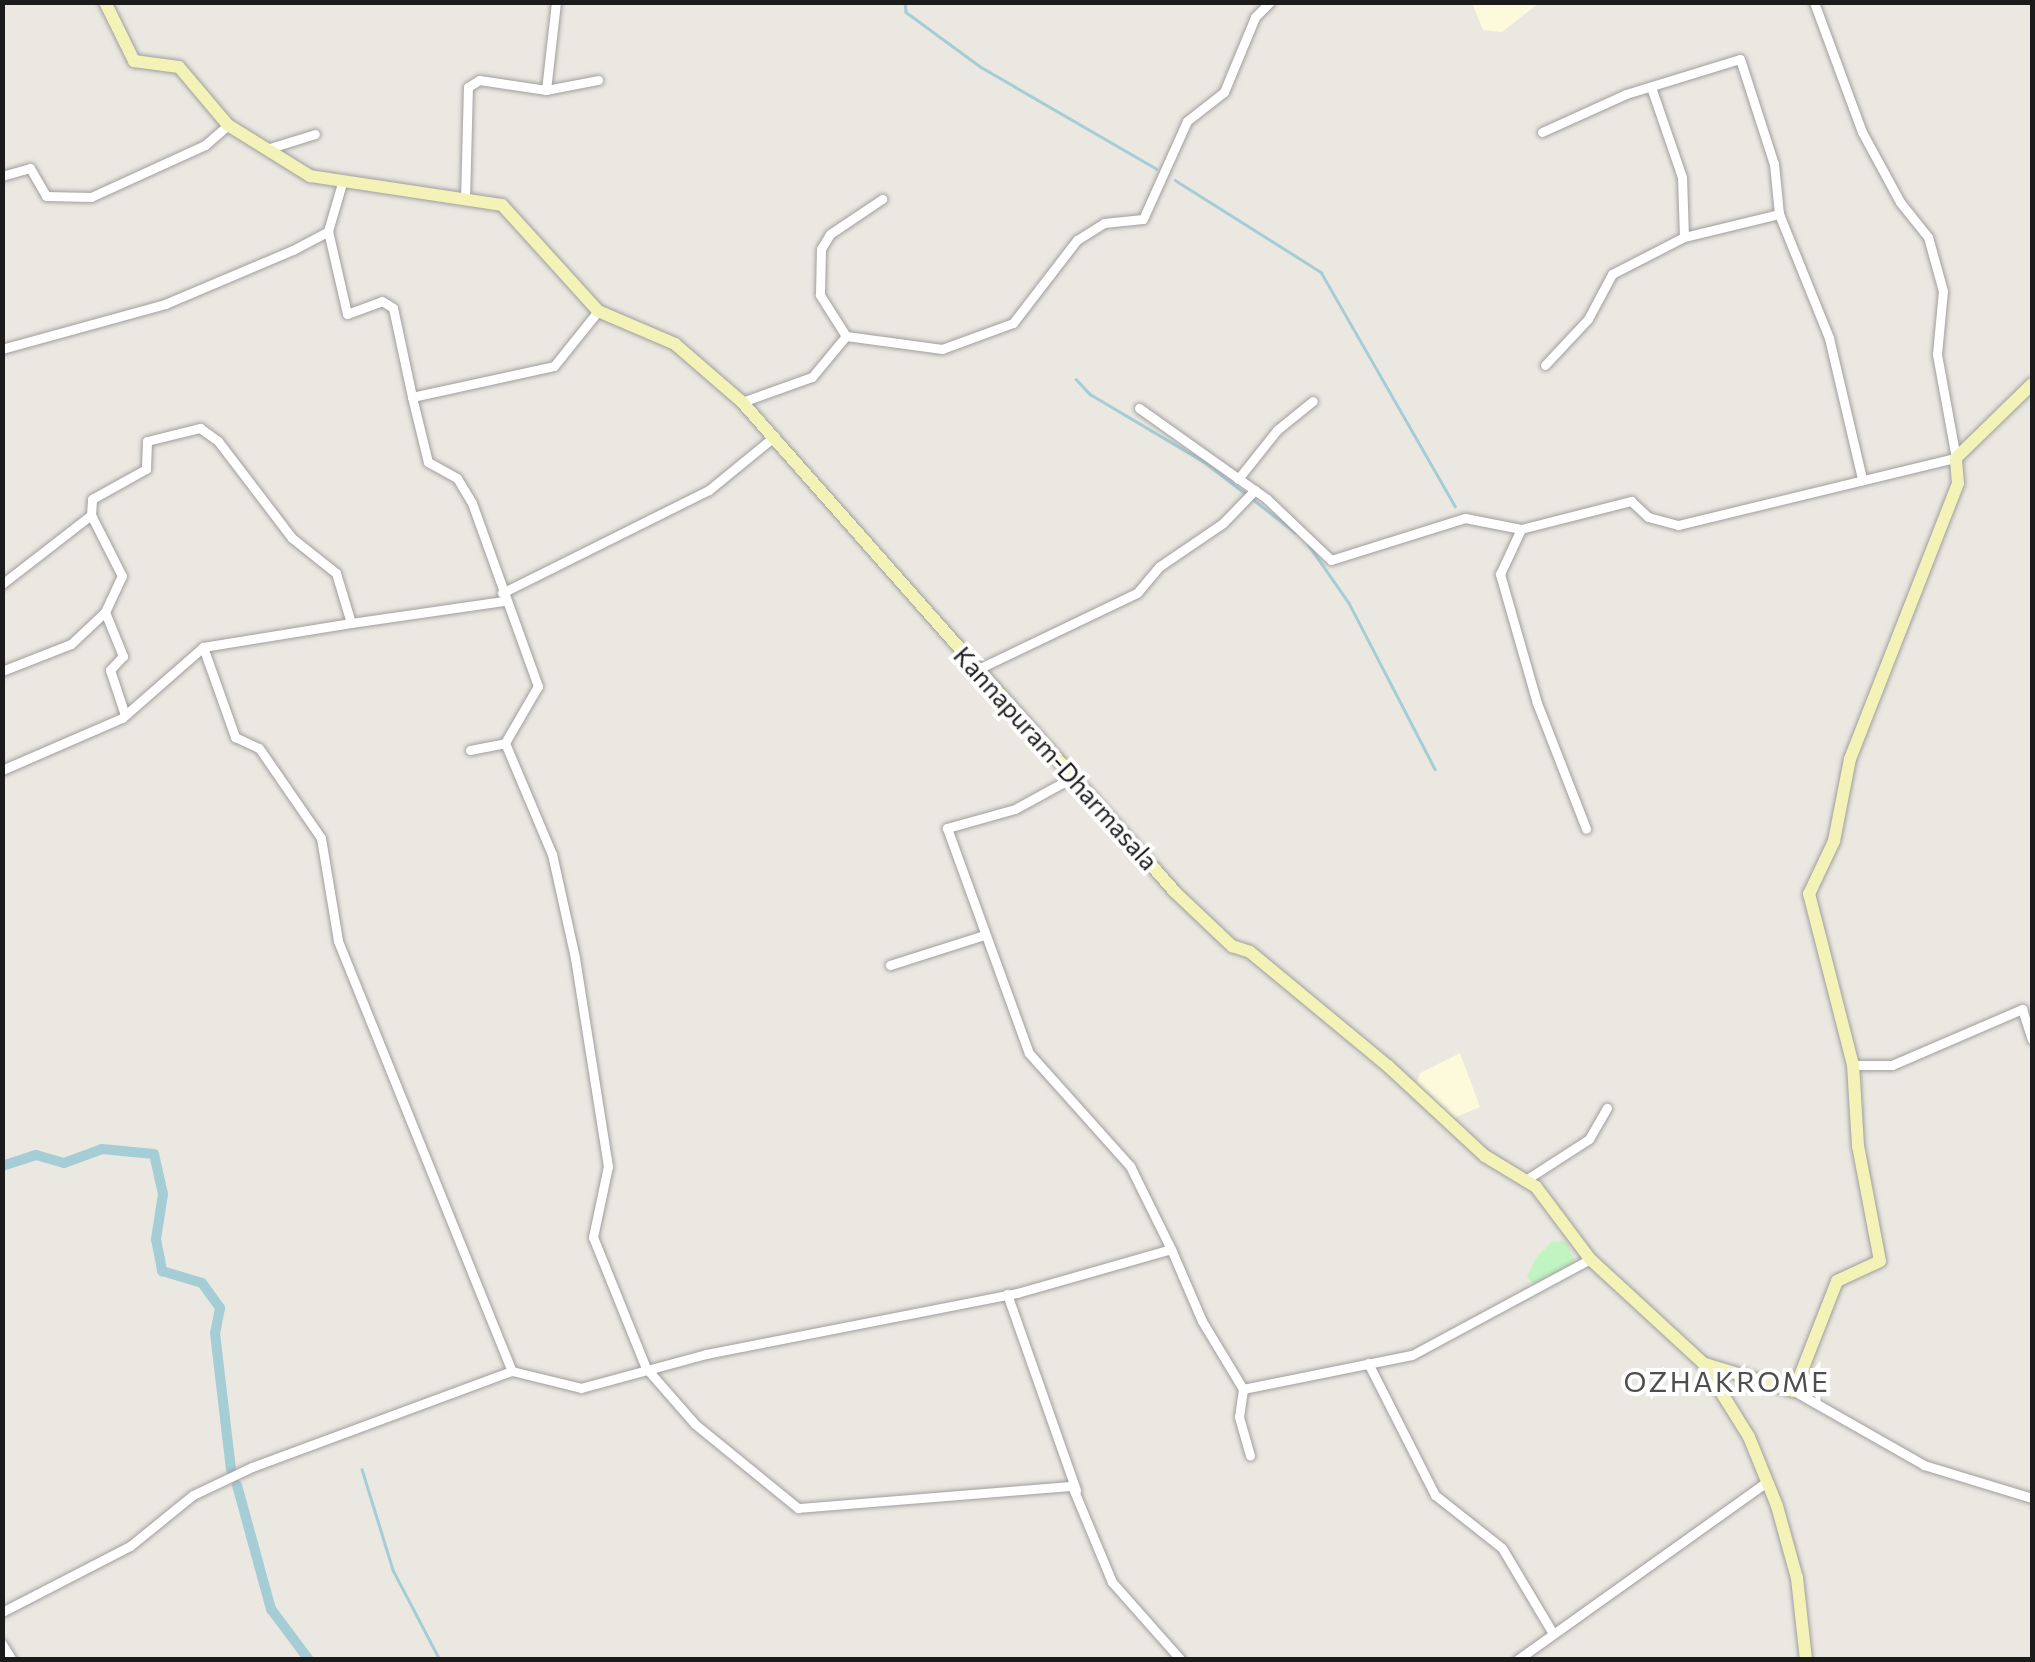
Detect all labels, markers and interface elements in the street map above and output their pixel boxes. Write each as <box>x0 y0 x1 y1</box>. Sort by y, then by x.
street label: Kannapuram-Dharmasala <box>948 640 1164 876</box>
district label: OZHAKROME <box>1624 1364 1830 1398</box>

